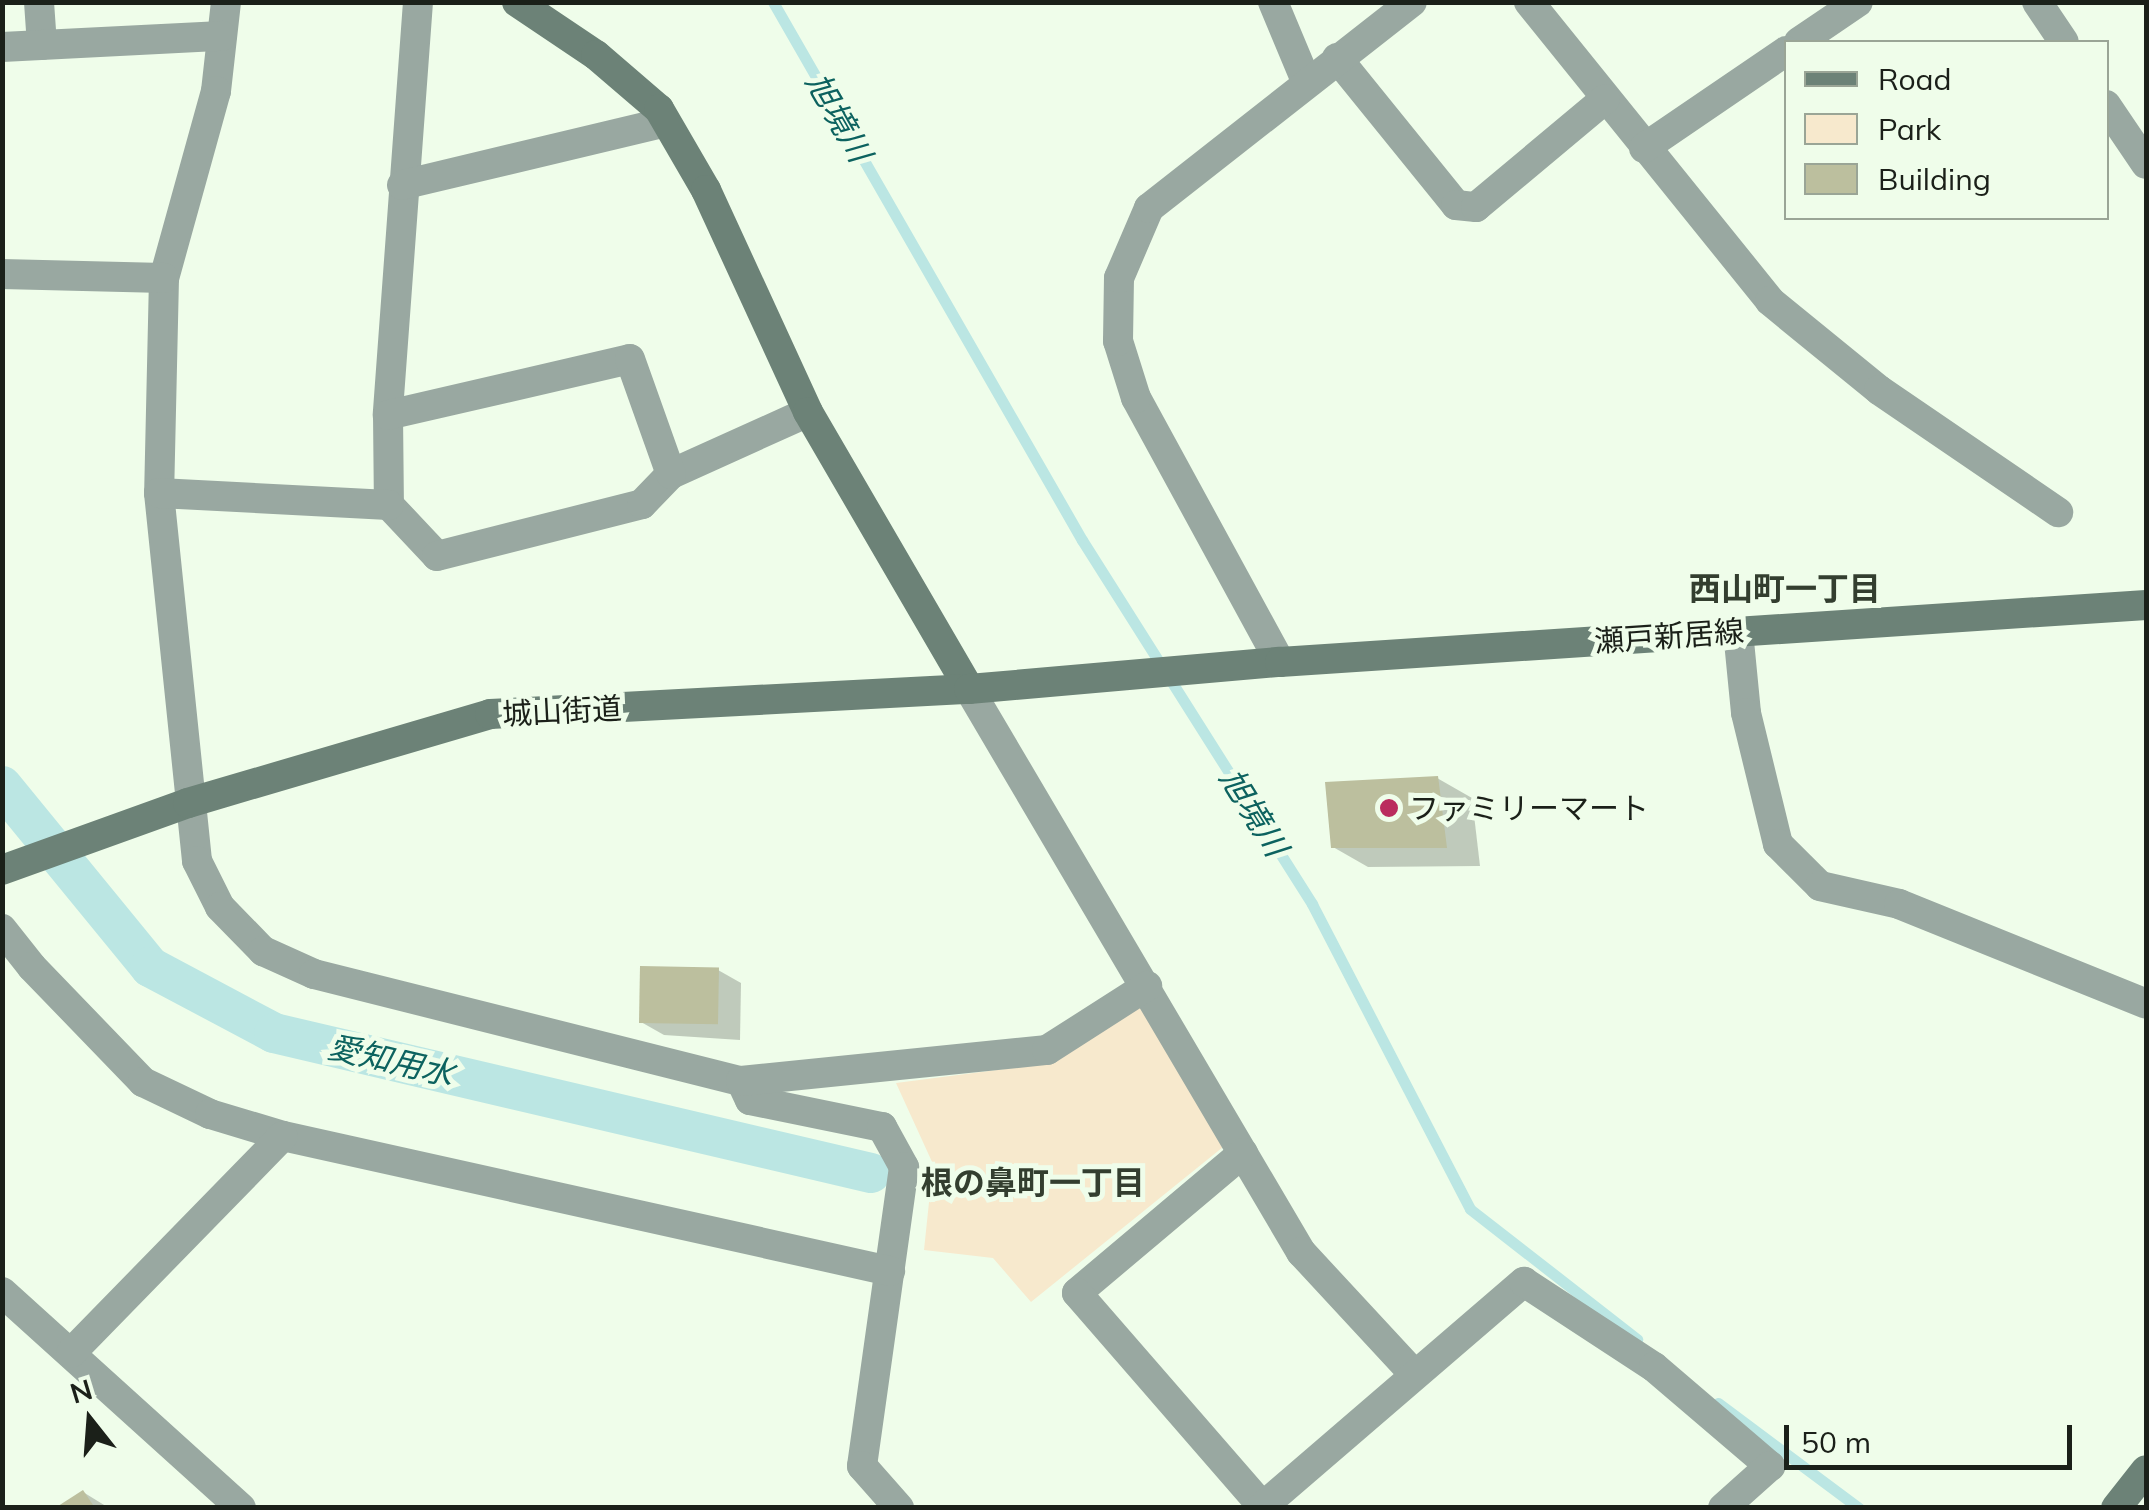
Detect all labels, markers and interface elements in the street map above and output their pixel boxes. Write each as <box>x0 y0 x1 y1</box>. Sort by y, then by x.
legend <box>1784 40 2109 220</box>
text: Road <box>1878 60 1952 98</box>
water label: 旭境川 <box>798 66 880 168</box>
text: Park <box>1878 110 1941 148</box>
text: Building <box>1878 160 1991 198</box>
district label: 西山町一丁目 <box>1689 569 1881 607</box>
street label: 瀬戸新居線 <box>1593 613 1745 659</box>
street label: 城山街道 <box>501 690 623 732</box>
water label: 旭境川 <box>1212 761 1296 863</box>
place label: ファミリーマート <box>1409 790 1649 826</box>
marker: ファミリーマート <box>1378 797 1400 819</box>
water label: 愛知用水 <box>324 1027 458 1093</box>
district label: 根の鼻町一丁目 <box>921 1163 1145 1201</box>
north arrow <box>40 1370 140 1470</box>
text: N <box>66 1371 96 1411</box>
scale bar <box>1789 1405 2076 1467</box>
text: 50 m <box>1801 1423 1871 1461</box>

